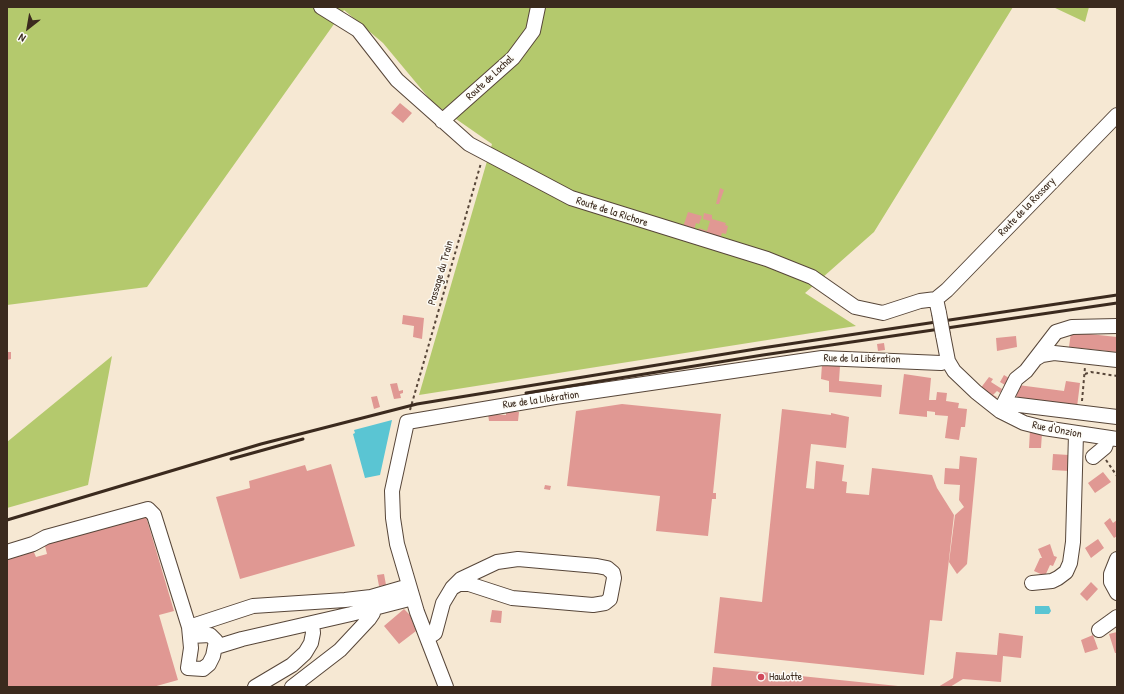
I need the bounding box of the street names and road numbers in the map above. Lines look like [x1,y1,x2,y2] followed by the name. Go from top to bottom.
[463,53,517,103] street label: Route de Lachal
[996,175,1058,239] street label: Route de la Rossary
[574,194,650,230] street label: Route de la Richore
[425,239,457,307] street label: Passage du Train
[823,352,901,366] street label: Rue de la Libération
[502,388,580,412] street label: Rue de la Libération
[1031,419,1083,441] street label: Rue d'Onzion

